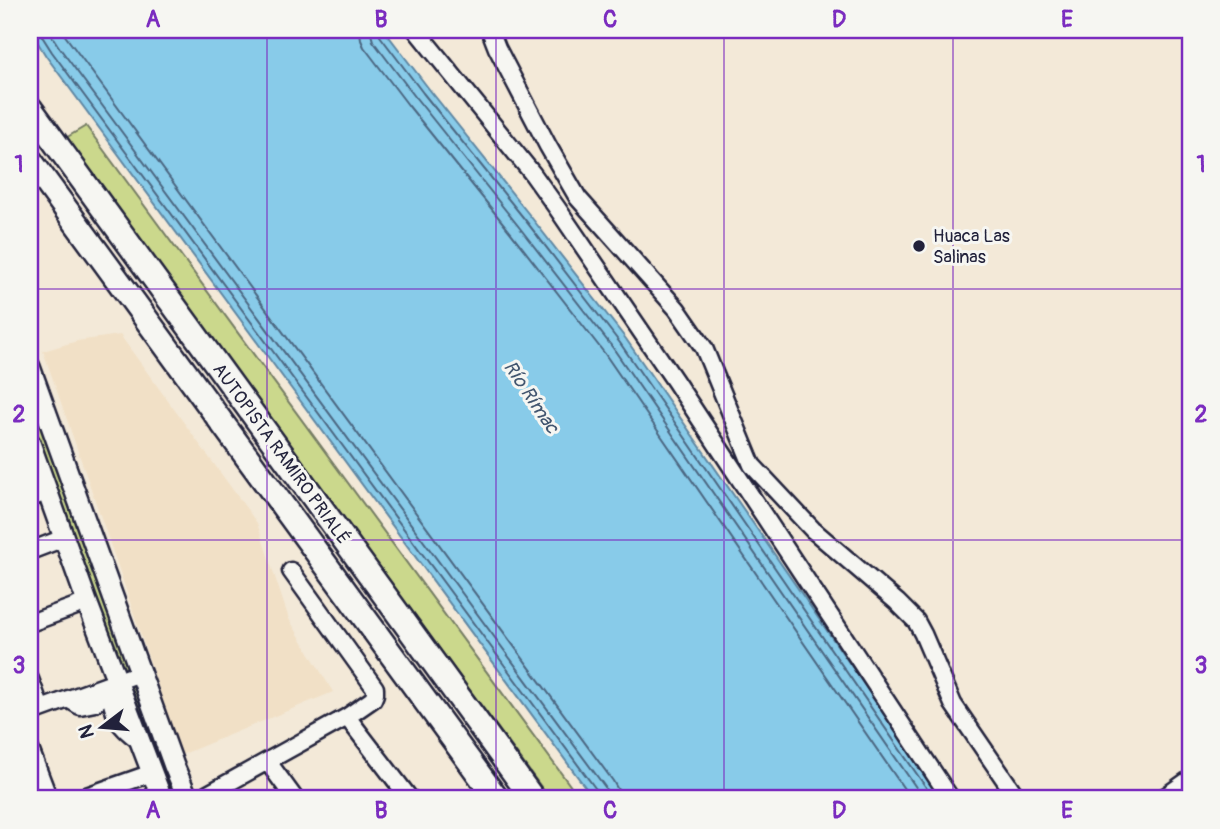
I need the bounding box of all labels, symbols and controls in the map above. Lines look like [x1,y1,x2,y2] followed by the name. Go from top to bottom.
[146,5,161,34] text: A
[374,5,388,34] text: B
[603,5,617,34] text: C
[832,5,846,34] text: D
[1061,5,1073,34] text: E
[15,150,24,179] text: 1
[1197,150,1206,179] text: 1
[933,225,1010,269] place label: Huaca Las Salinas
[911,238,927,254] marker: Huaca Las Salinas
[498,356,565,439] water label: Río Rímac
[207,359,355,549] street label: AUTOPISTA RAMIRO PRIALÉ
[13,400,26,429] text: 2
[1195,400,1208,429] text: 2
[13,651,25,680] text: 3
[1195,651,1207,680] text: 3
[66,692,136,762] north arrow
[73,722,100,741] text: N
[146,796,161,825] text: A
[374,796,388,825] text: B
[603,796,617,825] text: C
[832,796,846,825] text: D
[1061,796,1073,825] text: E

